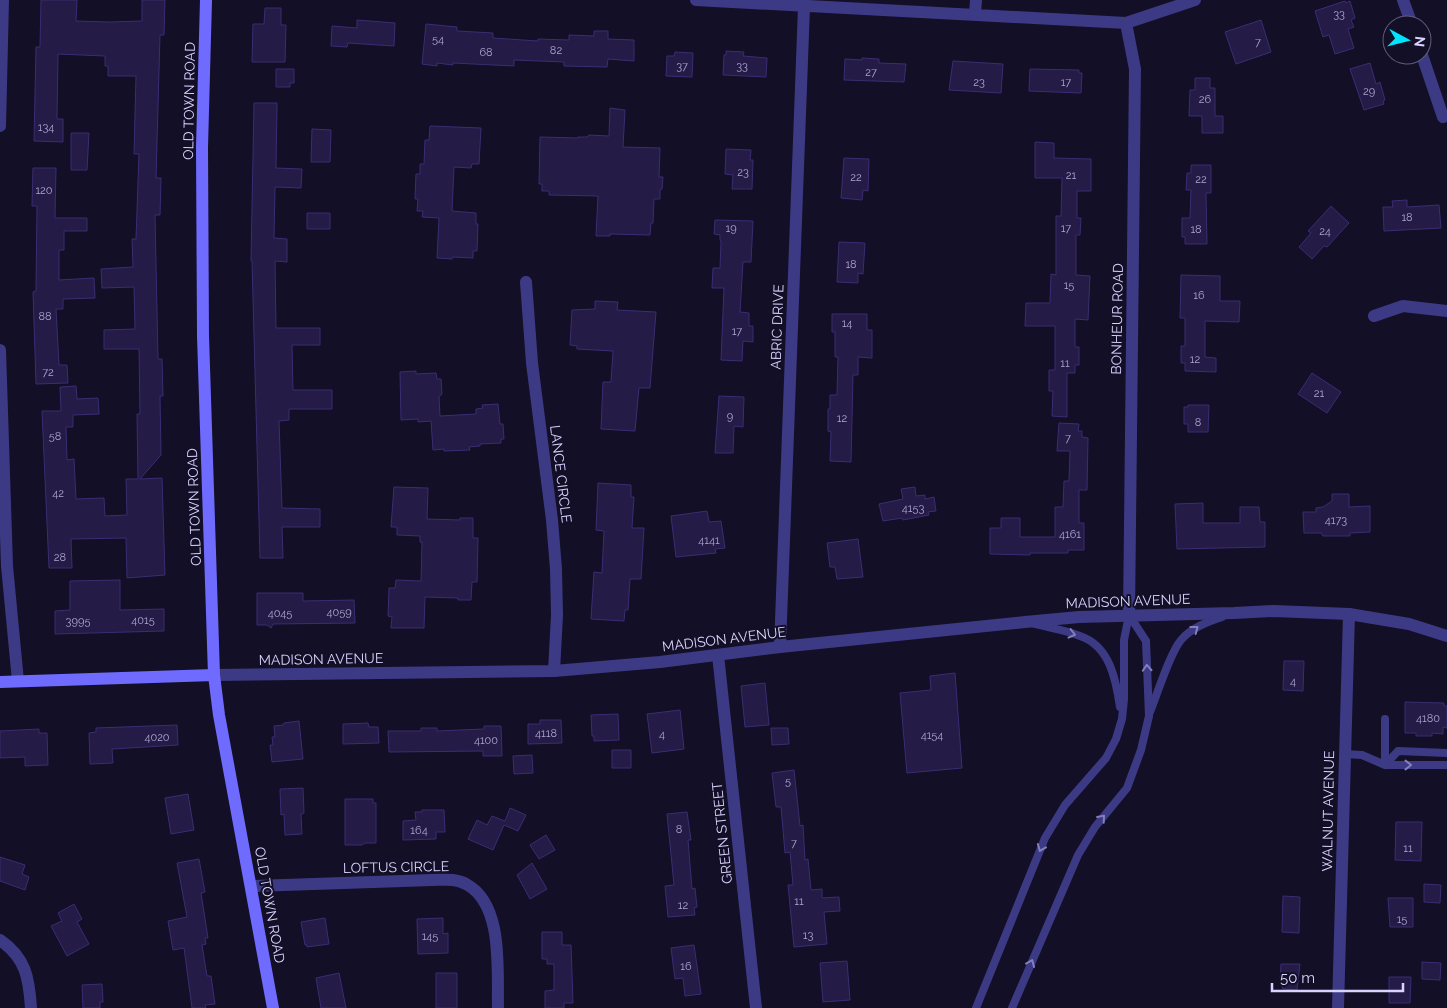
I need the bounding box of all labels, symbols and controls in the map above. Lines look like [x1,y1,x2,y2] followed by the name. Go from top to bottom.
[1333,8,1345,21] house number: 33
[1382,15,1432,65] north arrow
[432,33,444,46] house number: 54
[1411,35,1428,48] text: N
[1255,36,1261,49] house number: 7
[180,42,198,160] street label: OLD TOWN ROAD
[550,44,562,57] house number: 82
[479,46,493,59] house number: 68
[676,60,688,73] house number: 37
[736,60,748,73] house number: 33
[865,66,877,79] house number: 27
[973,76,985,89] house number: 23
[1061,76,1071,89] house number: 17
[1363,85,1375,98] house number: 29
[1199,93,1212,106] house number: 26
[38,121,54,134] house number: 134
[737,166,749,179] house number: 23
[1066,169,1077,182] house number: 21
[850,171,862,184] house number: 22
[1195,173,1207,186] house number: 22
[35,184,53,197] house number: 120
[1401,211,1413,224] house number: 18
[725,222,737,235] house number: 19
[1061,222,1071,235] house number: 17
[1190,223,1202,236] house number: 18
[1319,225,1331,238] house number: 24
[845,258,857,271] house number: 18
[1108,263,1126,375] street label: BONHEUR ROAD
[1064,279,1074,292] house number: 15
[768,284,786,370] street label: ABRIC DRIVE
[1193,289,1205,302] house number: 16
[38,310,52,323] house number: 88
[842,317,852,330] house number: 14
[732,325,742,338] house number: 17
[1190,353,1200,366] house number: 12
[1060,357,1070,370] house number: 11
[42,366,54,379] house number: 72
[1314,387,1325,400] house number: 21
[727,410,733,423] house number: 9
[837,412,847,425] house number: 12
[1195,416,1201,429] house number: 8
[547,424,575,524] street label: LANCE CIRCLE
[49,430,61,443] house number: 58
[1065,432,1071,445] house number: 7
[184,448,204,566] street label: OLD TOWN ROAD
[52,487,64,500] house number: 42
[902,502,924,515] house number: 4153
[1325,514,1347,527] house number: 4173
[1059,528,1081,541] house number: 4161
[698,534,720,547] house number: 4141
[54,551,66,564] house number: 28
[1065,591,1191,611] street label: MADISON AVENUE
[326,606,352,619] house number: 4059
[268,607,292,620] house number: 4045
[131,614,155,627] house number: 4015
[66,615,90,628] house number: 3995
[661,623,787,655] street label: MADISON AVENUE
[1190,626,1199,635] one-way arrow
[1067,628,1076,639] one-way arrow
[258,650,384,668] street label: MADISON AVENUE
[1141,663,1152,671] one-way arrow
[1290,675,1296,688] house number: 4
[1416,712,1440,725] house number: 4180
[535,727,557,740] house number: 4118
[659,728,665,741] house number: 4
[921,729,943,742] house number: 4154
[144,731,170,744] house number: 4020
[474,734,498,747] house number: 4100
[1319,751,1337,871] street label: WALNUT AVENUE
[1405,760,1413,770] one-way arrow
[785,775,791,788] house number: 5
[709,781,735,885] street label: GREEN STREET
[1097,814,1106,823] one-way arrow
[676,823,682,836] house number: 8
[410,824,428,837] house number: 164
[791,837,797,850] house number: 7
[1403,842,1413,855] house number: 11
[1037,843,1048,852] one-way arrow
[252,846,288,964] street label: OLD TOWN ROAD
[343,858,449,876] street label: LOFTUS CIRCLE
[794,895,804,908] house number: 11
[678,899,688,912] house number: 12
[1397,913,1407,926] house number: 15
[803,929,813,942] house number: 13
[422,930,438,943] house number: 145
[1025,959,1036,968] one-way arrow
[680,960,692,973] house number: 16
[1272,960,1403,992] scale bar
[1280,969,1315,987] text: 50 m

